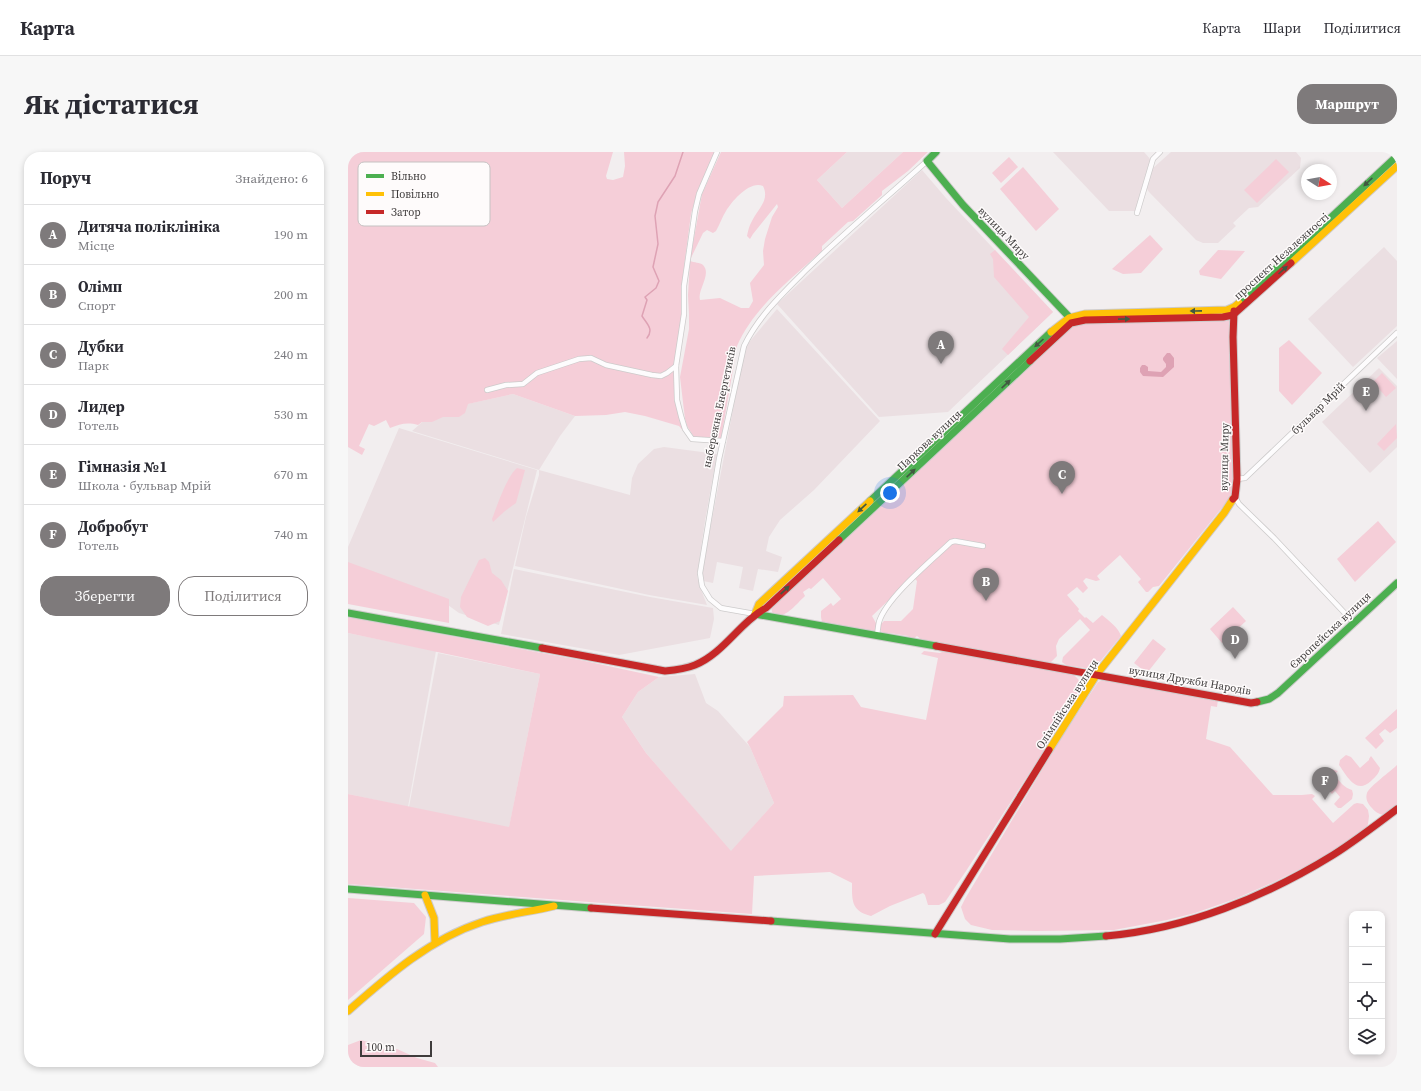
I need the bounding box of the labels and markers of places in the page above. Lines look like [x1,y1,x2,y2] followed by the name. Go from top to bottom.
[928,331,954,364] pin: A
[1353,378,1379,411] pin: E
[1049,461,1075,494] pin: C
[973,568,999,601] pin: B
[1222,626,1248,659] pin: D
[1312,767,1338,800] pin: F

